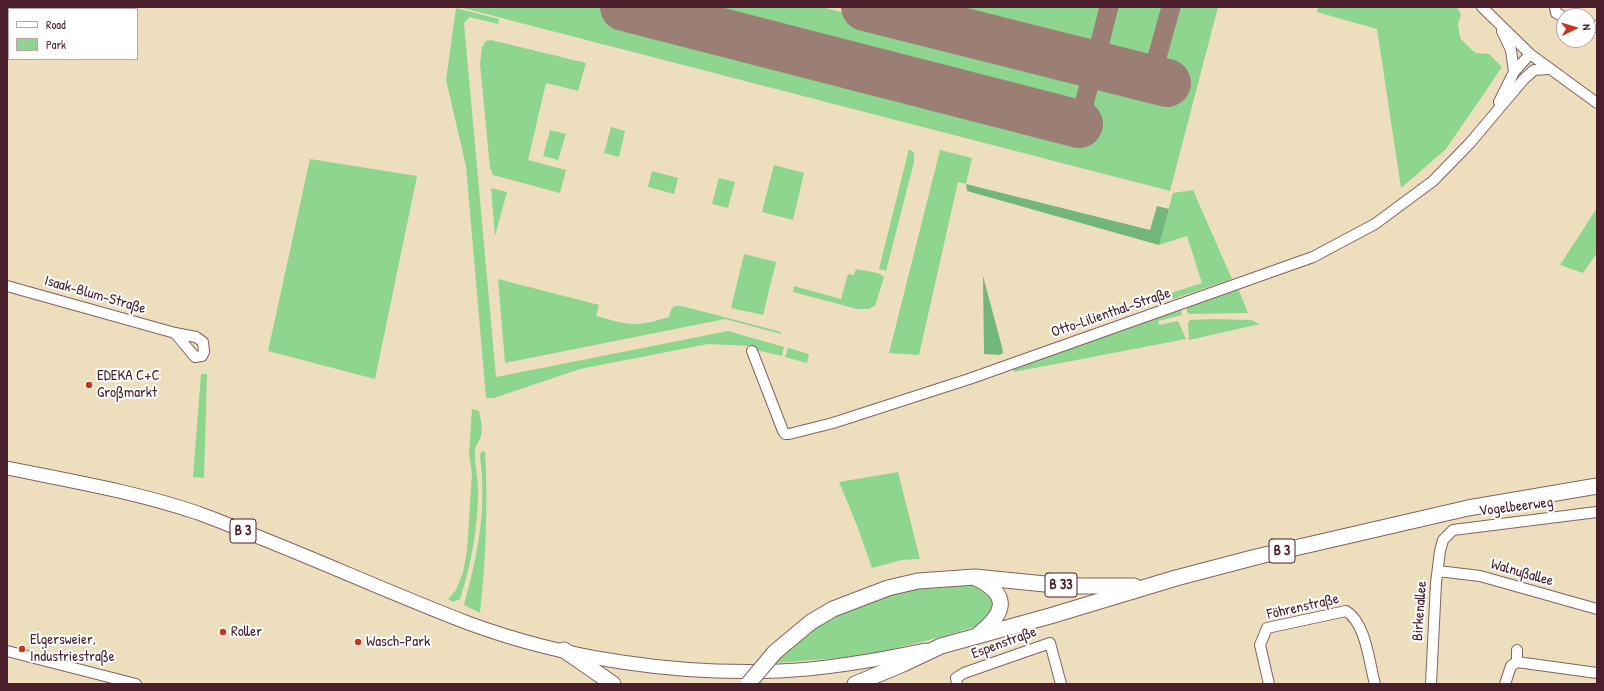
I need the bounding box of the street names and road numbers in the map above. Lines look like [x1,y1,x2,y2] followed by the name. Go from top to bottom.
[42,272,148,318] street label: Isaak-Blum-Straße
[1049,284,1173,342] street label: Otto-Lilienthal-Straße
[1478,494,1554,520] street label: Vogelbeerweg
[230,519,256,543] road number: B 3
[1269,539,1295,563] road number: B 3
[1489,556,1555,590] street label: Walnußallee
[1045,573,1077,597] road number: B 33
[1409,580,1431,642] street label: Birkenallee
[1265,590,1341,624] street label: Föhrenstraße
[969,623,1039,663] street label: Espenstraße

